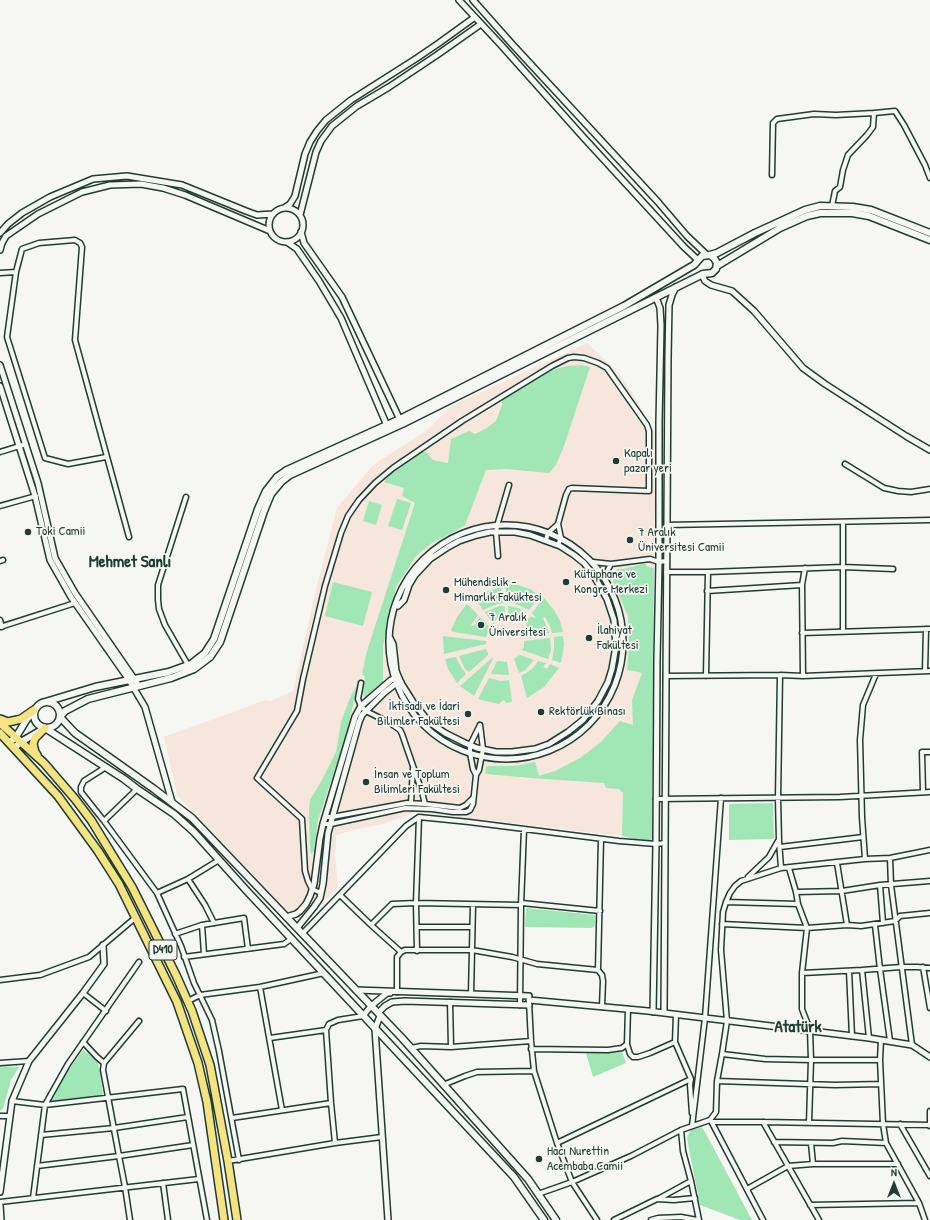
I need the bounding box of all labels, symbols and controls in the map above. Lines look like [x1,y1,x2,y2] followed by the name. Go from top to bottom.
[624,446,672,477] place label: Kapalı pazar yeri
[611,456,621,466] marker: Kapalı pazar yeri
[36,524,86,540] place label: Toki Camii
[638,525,725,556] place label: 7 Aralık Üniversitesi Camii
[23,527,33,537] marker: Toki Camii
[625,535,635,545] marker: 7 Aralık Üniversitesi Camii
[89,552,171,572] district label: Mehmet Sanlı
[574,567,648,598] place label: Kütüphane ve Kongre Merkezi
[454,575,542,606] place label: Mühendislik - Mimarlık Faküktesi
[561,577,571,587] marker: Kütüphane ve Kongre Merkezi
[441,585,451,595] marker: Mühendislik - Mimarlık Faküktesi
[489,610,546,641] place label: 7 Aralık Üniversitesi
[476,620,486,630] marker: 7 Aralık Üniversitesi
[597,623,639,654] place label: İlahiyat Fakültesi
[584,633,594,643] marker: İlahiyat Fakültesi
[377,699,460,730] place label: İktisadi ve İdari Bilimler Fakültesi
[549,704,626,720] place label: Rektörlük Binası
[536,707,546,717] marker: Rektörlük Binası
[463,709,473,719] marker: İktisadi ve İdari Bilimler Fakültesi
[374,767,460,798] place label: İnsan ve Toplum Bilimleri Fakültesi
[361,777,371,787] marker: İnsan ve Toplum Bilimleri Fakültesi
[149,940,177,960] road number: D410
[774,1017,822,1037] district label: Atatürk
[547,1144,623,1175] place label: Hacı Nurettin Acembaba Camii
[534,1154,544,1164] marker: Hacı Nurettin Acembaba Camii
[874,1164,914,1204] north arrow
[891,1165,897,1179] text: N

